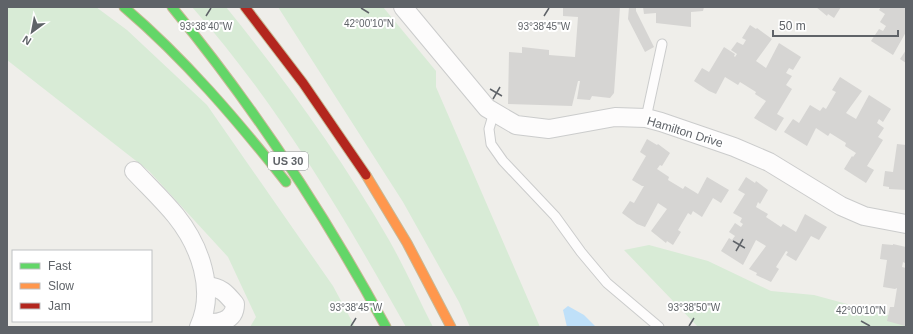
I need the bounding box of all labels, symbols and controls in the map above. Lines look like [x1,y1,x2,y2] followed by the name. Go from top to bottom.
[12,12,52,52] north arrow
[773,12,898,38] scale bar
[344,18,394,29] text: 42°00'10"N
[779,19,806,33] text: 50 m
[180,21,233,32] text: 93°38'40"W
[518,21,571,32] text: 93°38'45"W
[20,33,33,48] text: N
[645,114,725,150] street label: Hamilton Drive
[268,152,308,170] road number: US 30
[12,250,152,322] legend
[48,259,72,273] text: Fast
[48,279,74,293] text: Slow
[48,299,71,313] text: Jam
[330,302,383,313] text: 93°38'45"W
[668,302,721,313] text: 93°38'50"W
[836,305,886,316] text: 42°00'10"N

